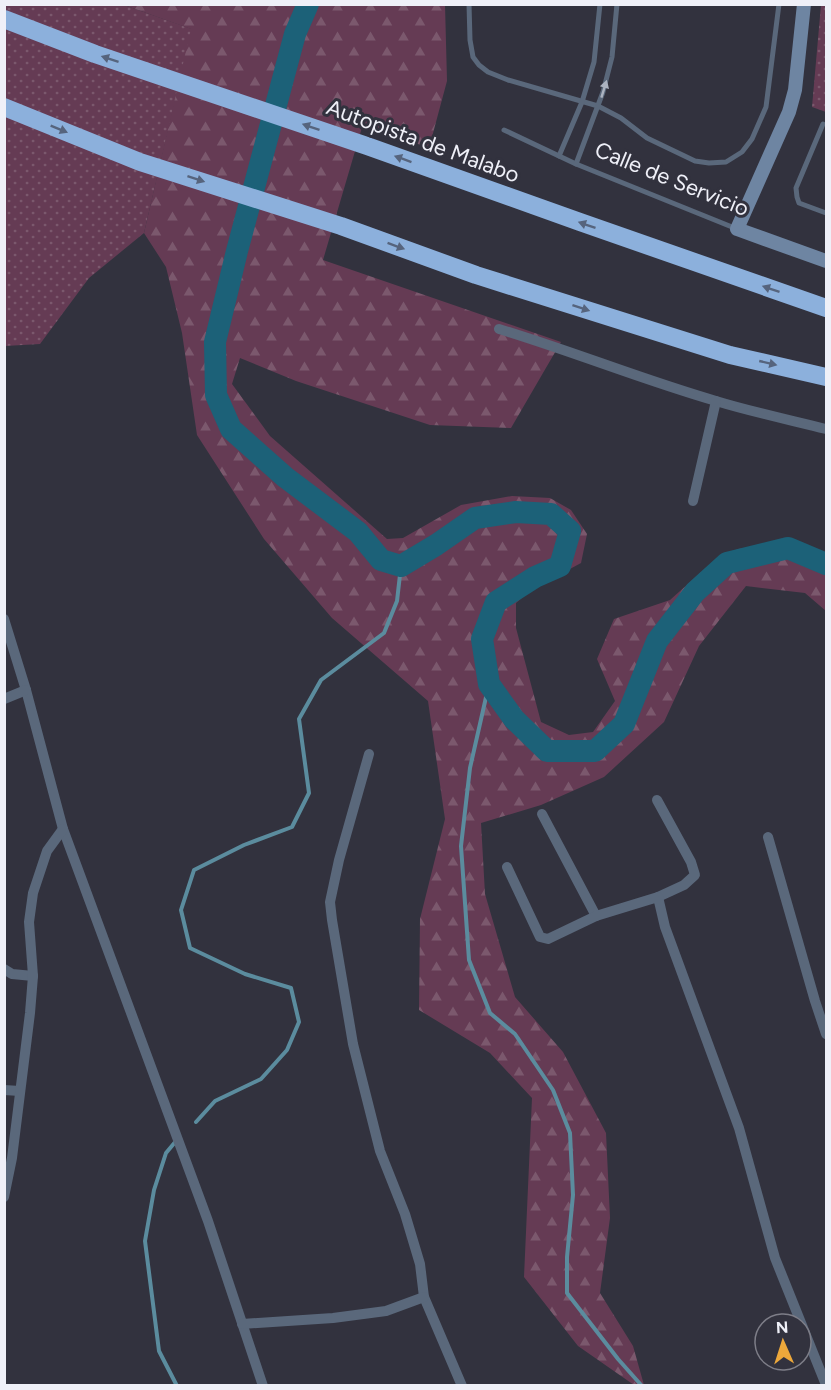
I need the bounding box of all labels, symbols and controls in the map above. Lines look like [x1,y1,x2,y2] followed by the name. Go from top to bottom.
[101,53,119,63] one-way arrow
[600,80,609,98] one-way arrow
[323,94,523,188] street label: Autopista de Malabo
[302,121,320,131] one-way arrow
[50,124,68,134] one-way arrow
[591,136,753,222] street label: Calle de Servicio
[394,153,412,163] one-way arrow
[187,175,205,185] one-way arrow
[578,219,596,229] one-way arrow
[387,241,405,251] one-way arrow
[762,283,780,293] one-way arrow
[572,304,590,313] one-way arrow
[759,359,777,369] one-way arrow
[753,1312,813,1372] north arrow
[776,1318,789,1337] text: N

